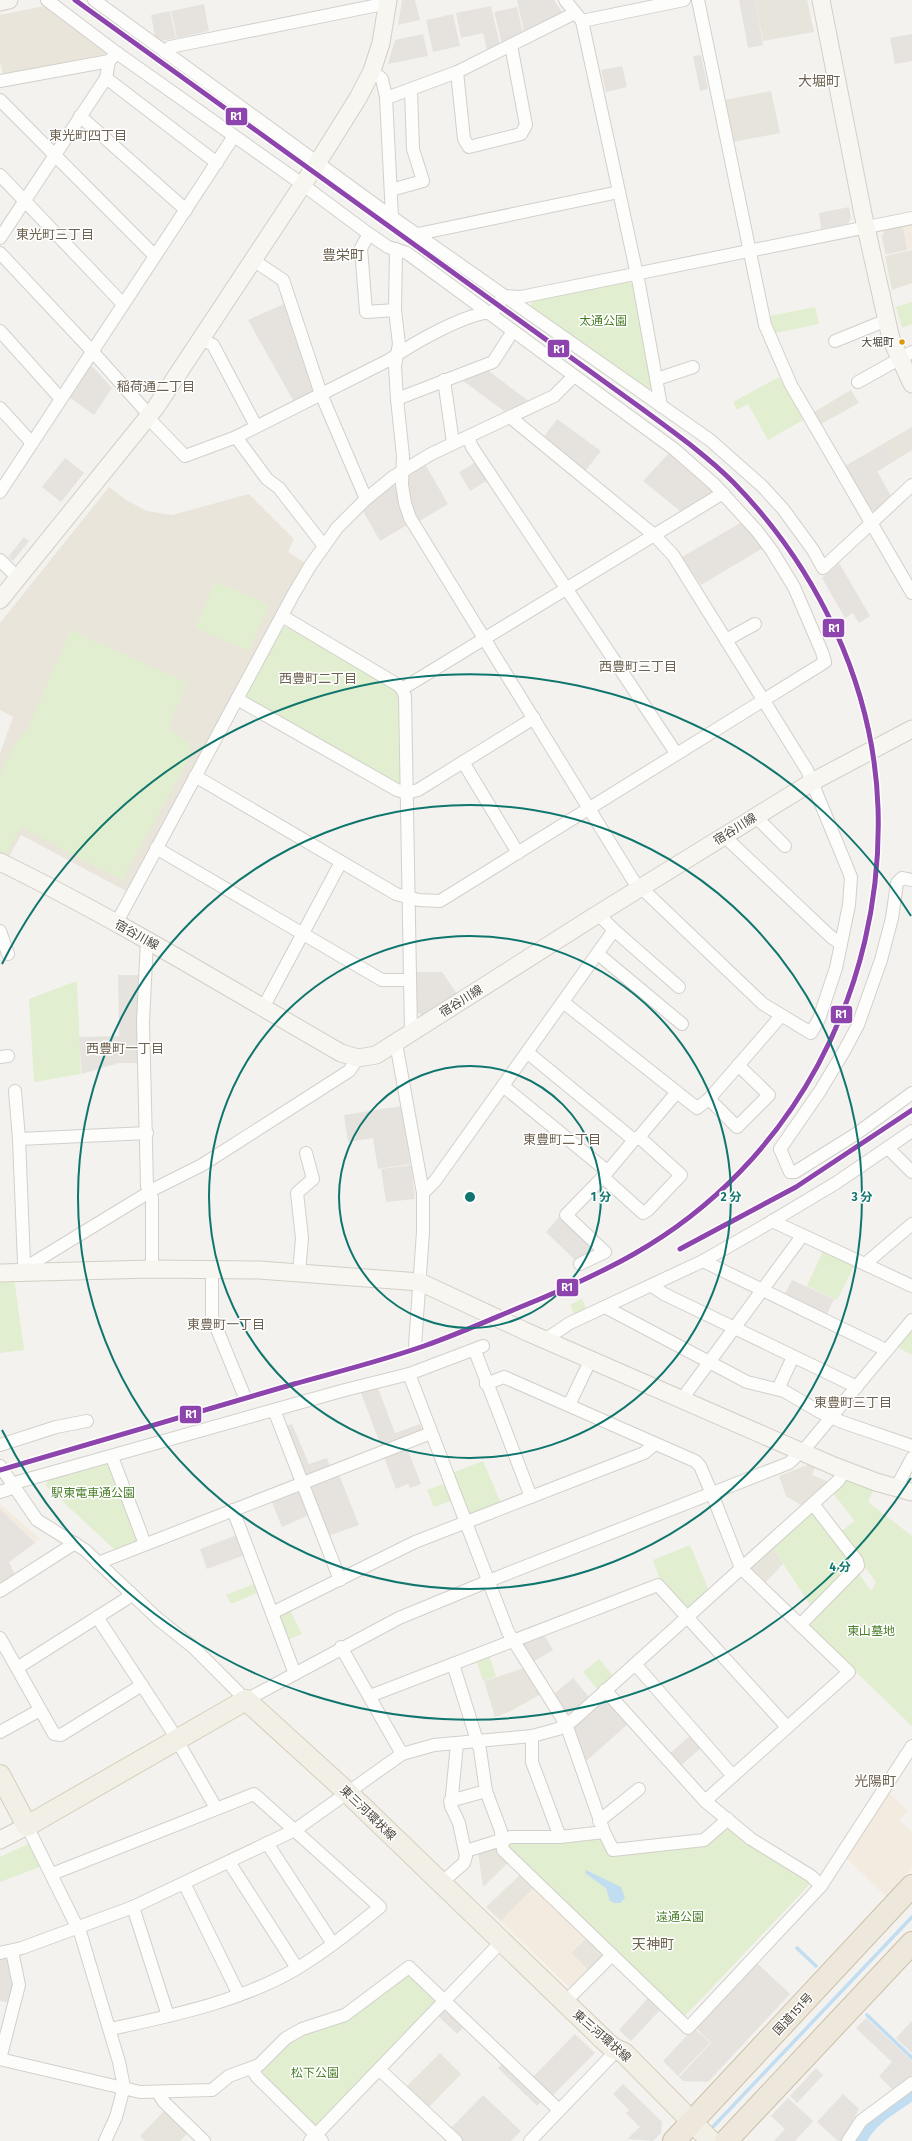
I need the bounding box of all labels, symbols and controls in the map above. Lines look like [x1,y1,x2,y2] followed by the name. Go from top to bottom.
[798,73,840,90] district label: 大堀町
[225,107,248,126] line badge: R1
[230,110,242,123] text: R1
[49,128,127,143] district label: 東光町四丁目
[16,227,94,242] district label: 東光町三丁目
[322,247,364,264] district label: 豊栄町
[579,314,627,328] park label: 太通公園
[861,336,894,349] place label: 大堀町
[897,337,907,347] marker: 大堀町
[547,339,570,358] line badge: R1
[553,343,565,356] text: R1
[117,379,195,394] district label: 稲荷通二丁目
[822,618,845,638] line badge: R1
[828,622,840,635] text: R1
[599,659,677,674] district label: 西豊町三丁目
[279,671,357,686] district label: 西豊町二丁目
[711,810,759,848] street label: 宿谷川線
[113,917,161,953] street label: 宿谷川線
[437,982,485,1020] street label: 宿谷川線
[830,1005,853,1024] line badge: R1
[835,1008,847,1021] text: R1
[86,1041,164,1056] district label: 西豊町一丁目
[523,1132,601,1147] district label: 東豊町二丁目
[463,1190,477,1204] centre of rings
[591,1190,611,1204] text: 1 分
[720,1190,742,1204] text: 2 分
[850,1190,873,1204] text: 3 分
[556,1278,579,1297] line badge: R1
[561,1281,573,1294] text: R1
[187,1317,265,1332] district label: 東豊町一丁目
[814,1395,892,1410] district label: 東豊町三丁目
[179,1405,202,1424] line badge: R1
[185,1408,197,1421] text: R1
[51,1486,135,1500] park label: 駅東電車通公園
[829,1560,851,1574] text: 4 分
[847,1624,895,1638] park label: 東山墓地
[854,1773,896,1790] district label: 光陽町
[337,1783,399,1843] street label: 東三河環状線
[656,1910,704,1924] park label: 遠通公園
[632,1936,674,1953] district label: 天神町
[770,1990,816,2038] street label: 国道151号
[570,2007,634,2065] street label: 東三河環状線
[291,2066,339,2080] park label: 松下公園

